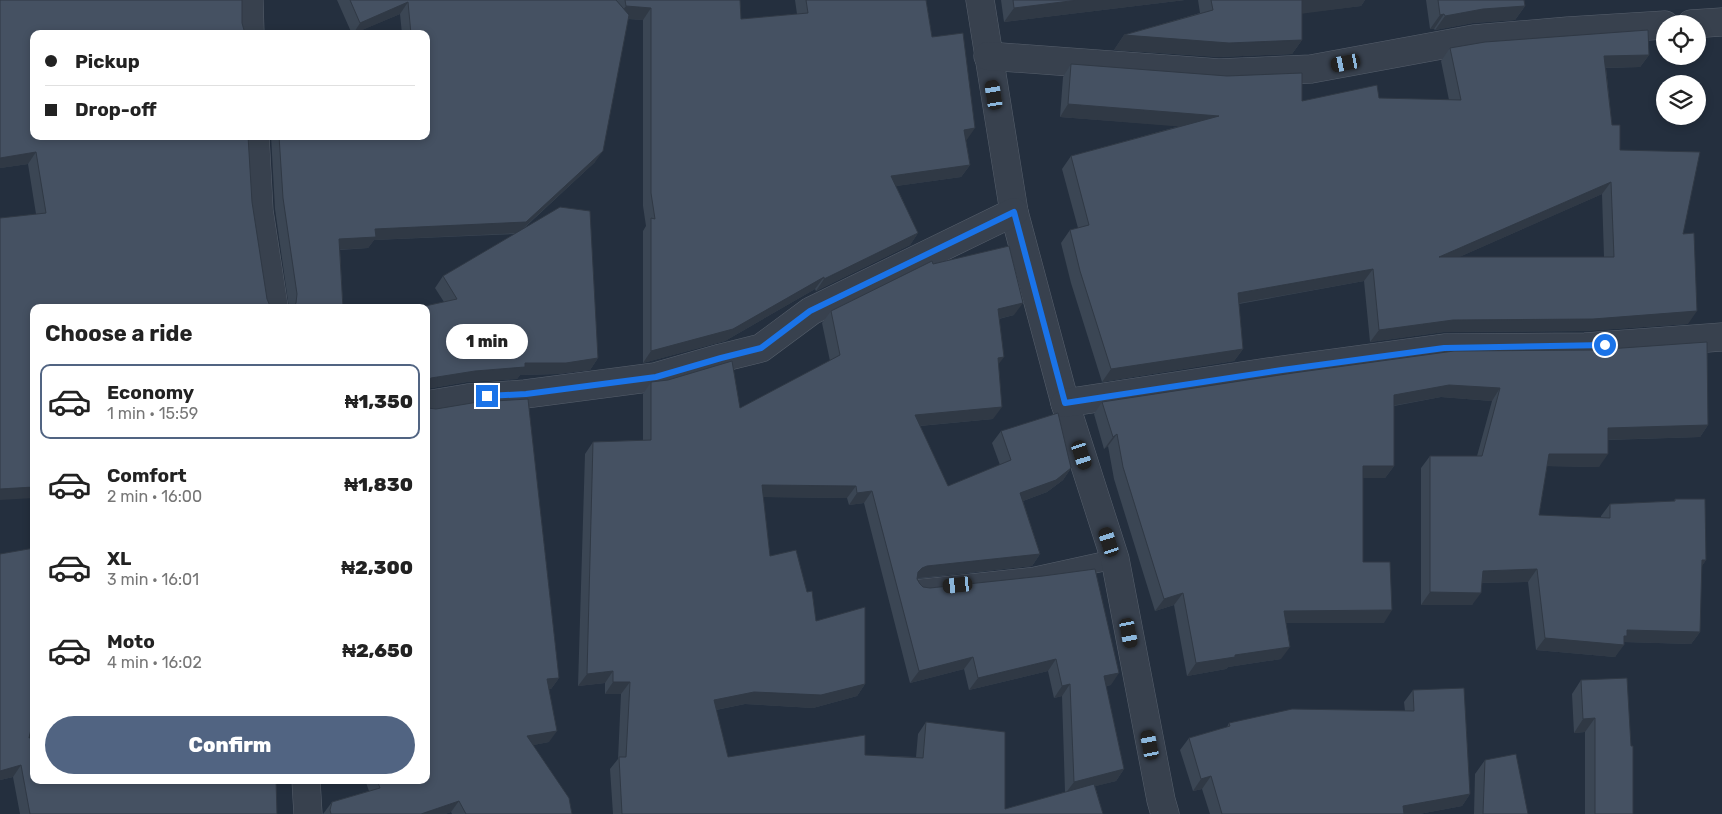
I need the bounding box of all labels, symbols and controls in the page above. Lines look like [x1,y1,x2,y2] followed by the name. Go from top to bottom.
[1656,15,1706,125] map controls
[1656,15,1706,65] button: locate
[75,50,140,73] text: Pickup
[1329,53,1362,73] car
[1656,75,1706,125] button: layers
[984,79,1003,111] car
[75,98,157,121] text: Drop-off
[45,320,192,347] text: Choose a ride
[446,324,528,358] callout: 1 min
[466,332,508,351] text: 1 min
[1594,334,1616,356] route start
[47,379,92,424] icon: car
[107,381,194,404] text: Economy
[476,385,498,407] route end
[345,390,413,413] text: ₦1,350
[107,404,198,423] text: 1 min · 15:59
[1070,438,1093,472] car
[47,462,92,507] icon: car
[107,464,187,487] text: Comfort
[344,473,413,496] text: ₦1,830
[107,487,202,506] text: 2 min · 16:00
[1097,525,1120,559] car
[47,545,92,590] icon: car
[107,547,131,570] text: XL
[341,556,413,579] text: ₦2,300
[107,570,199,589] text: 3 min · 16:01
[942,576,973,594] car
[1118,617,1139,649] car
[47,628,92,673] icon: car
[107,630,155,653] text: Moto
[342,639,413,662] text: ₦2,650
[107,653,202,672] text: 4 min · 16:02
[45,716,415,774] button: Confirm
[1139,729,1160,761] car

